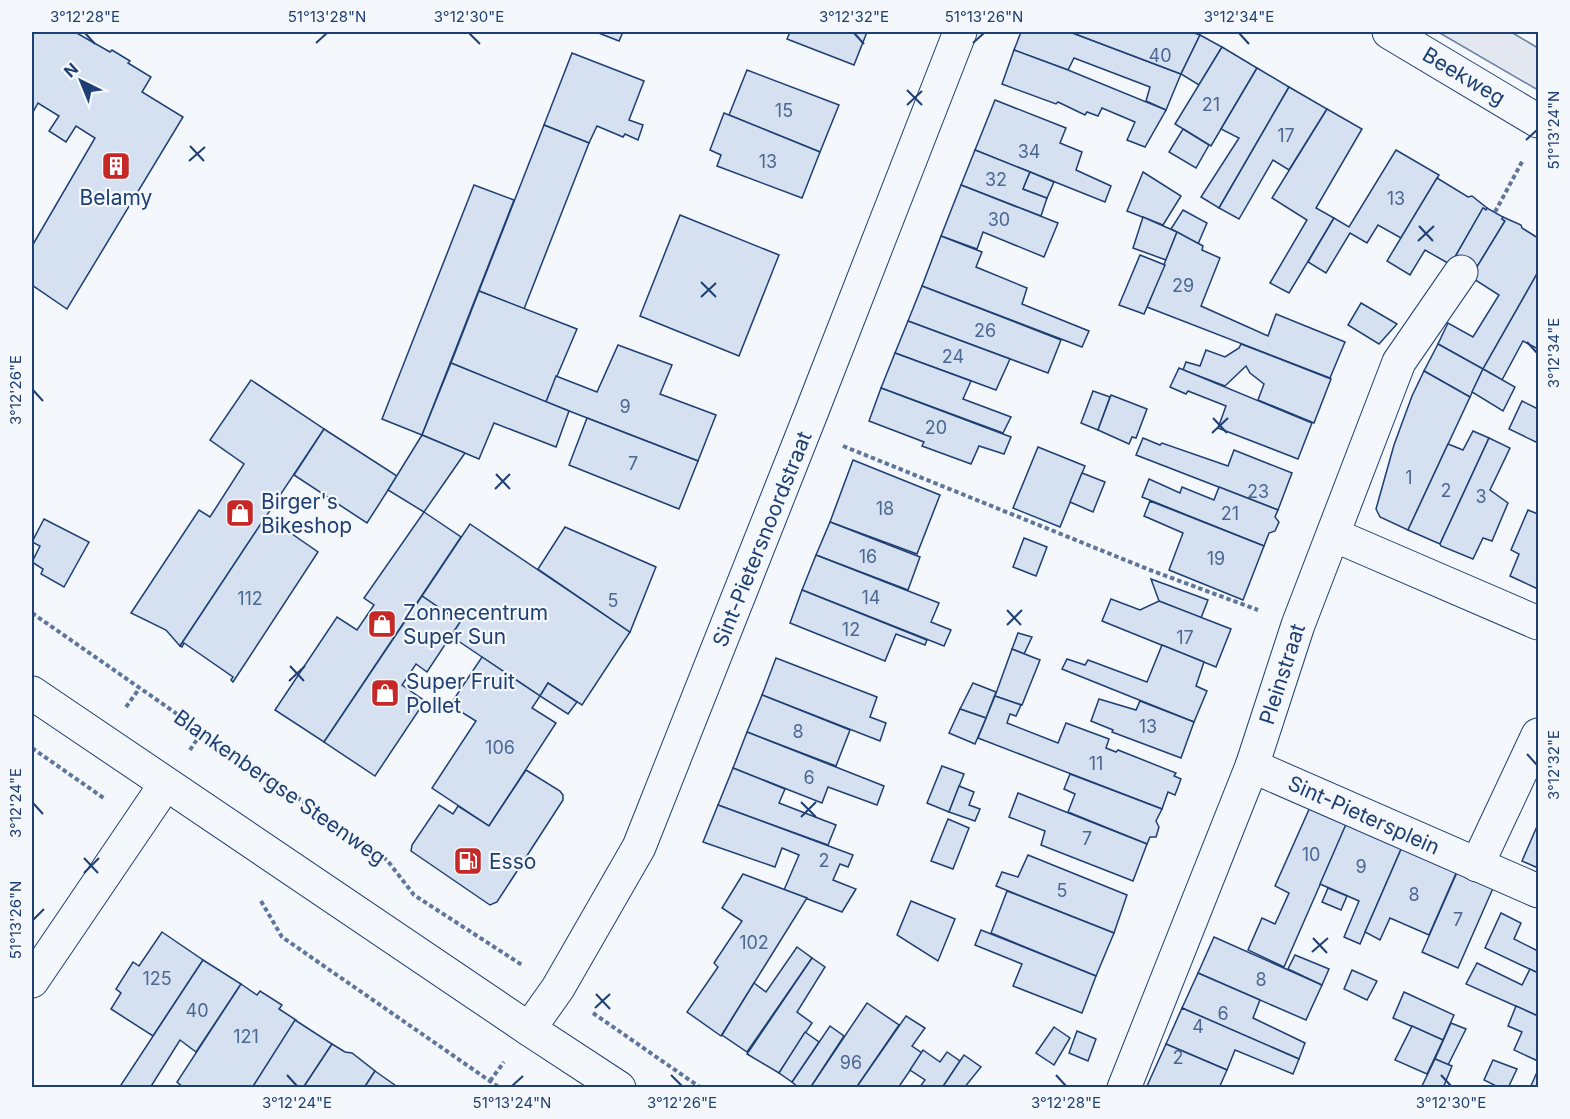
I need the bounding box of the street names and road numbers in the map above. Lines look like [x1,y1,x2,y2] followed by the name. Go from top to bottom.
[1418,42,1510,110] street label: Beekweg
[707,428,817,650] street label: Sint-Pietersnoordstraat
[1254,620,1310,728] street label: Pleinstraat
[169,704,391,870] street label: Blankenbergse Steenweg
[1284,770,1444,860] street label: Sint-Pietersplein

